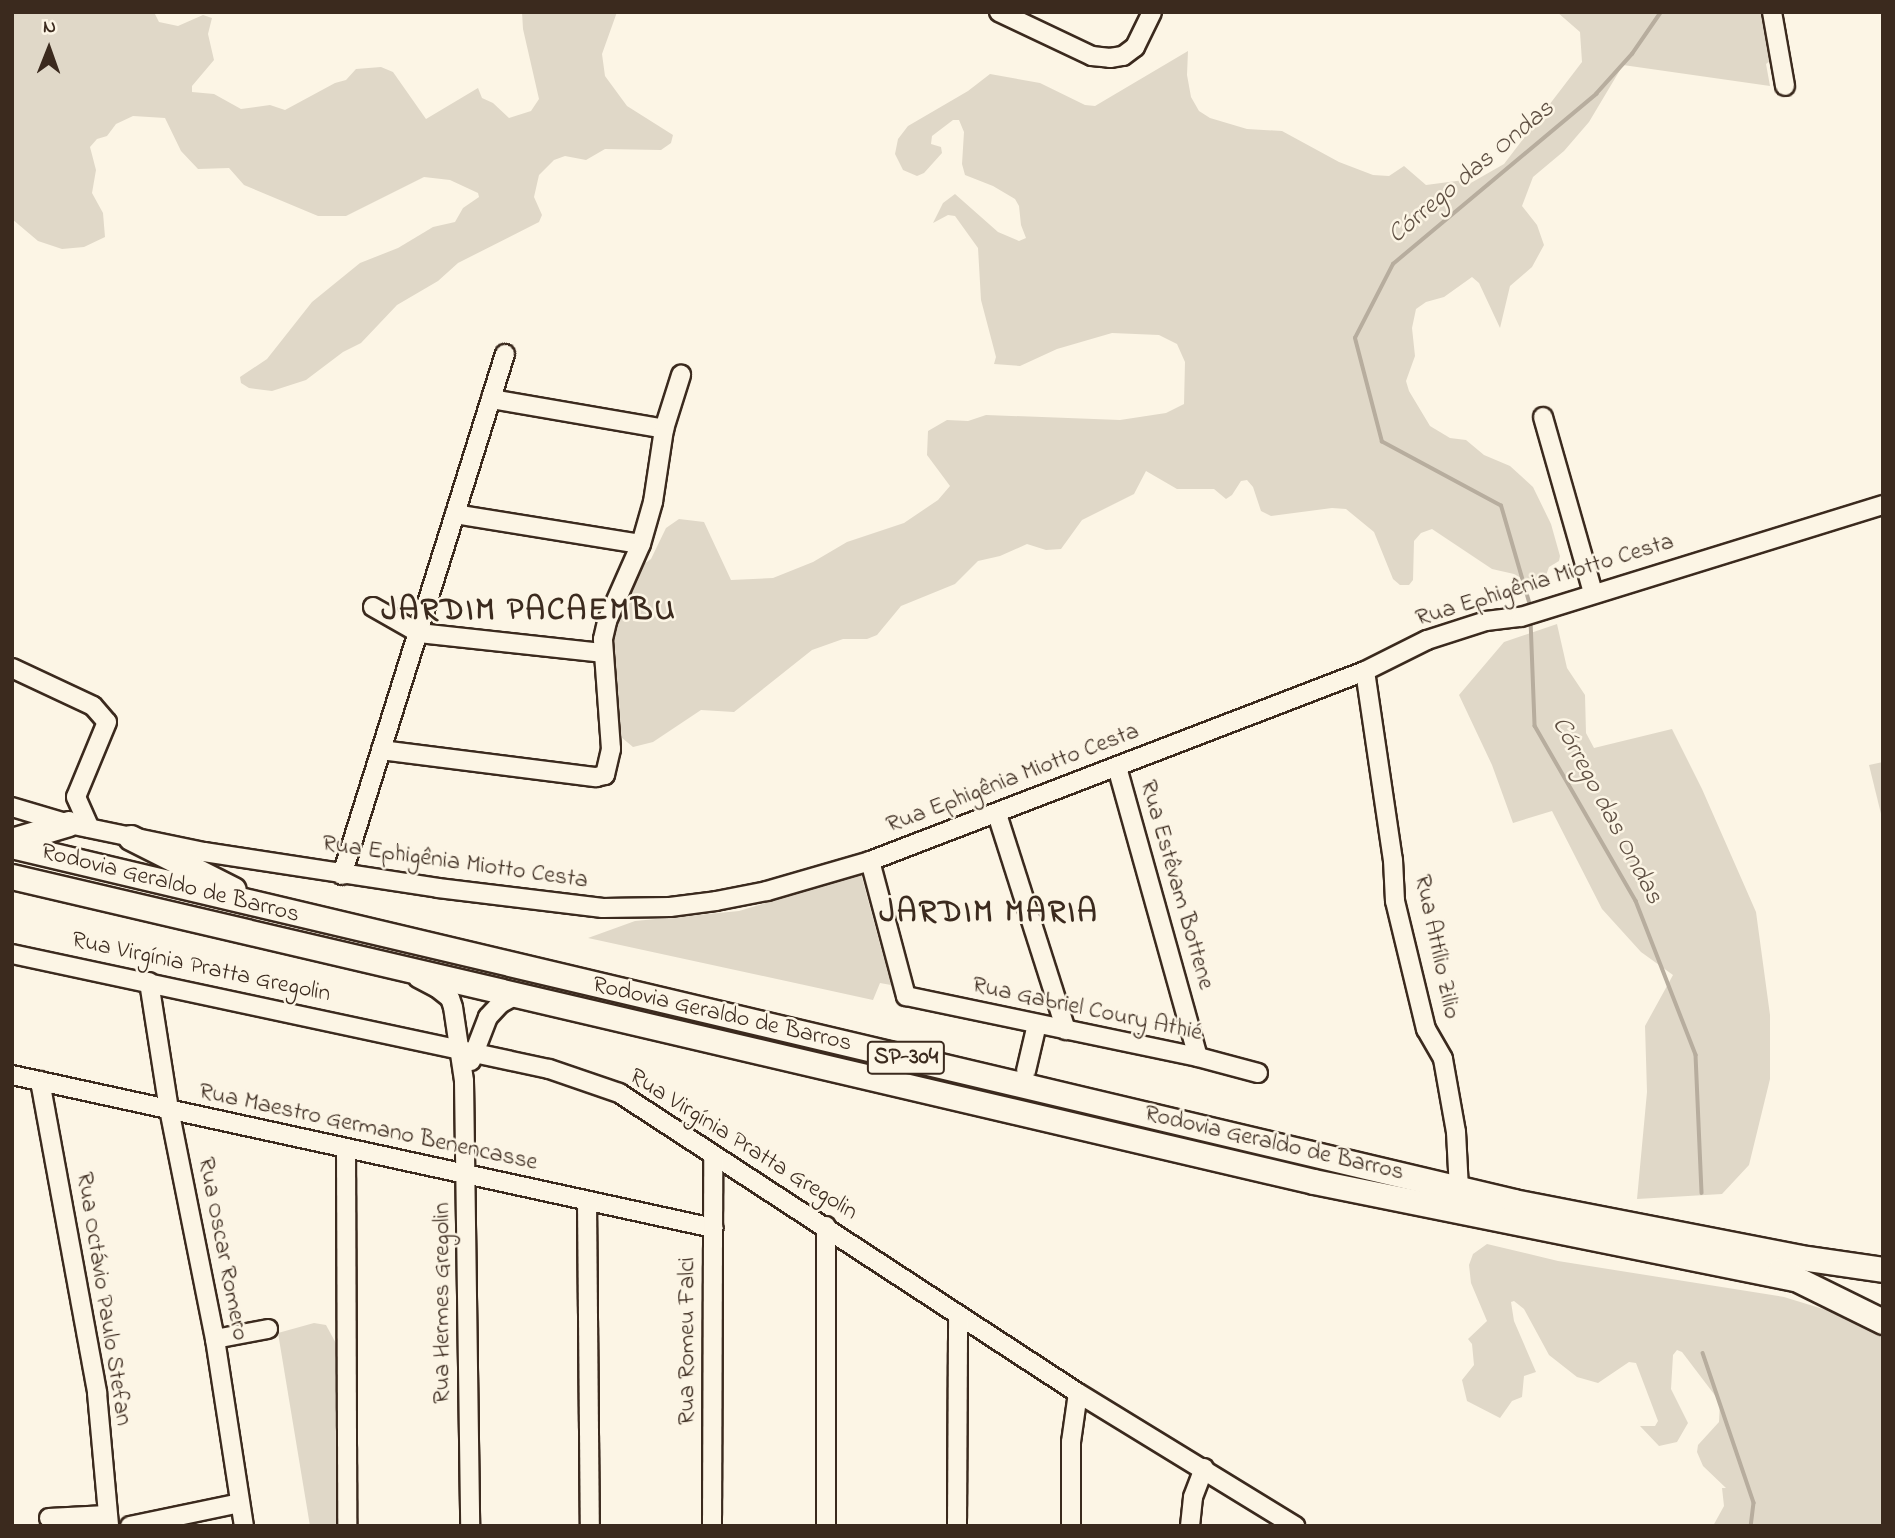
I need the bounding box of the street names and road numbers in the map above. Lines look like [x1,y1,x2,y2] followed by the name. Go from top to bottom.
[1413,528,1677,634] street label: Rua Ephigênia Miotto Cesta
[883,717,1143,841] street label: Rua Ephigênia Miotto Cesta
[1132,777,1220,993] street label: Rua Estêvam Bottene
[320,830,590,896] street label: Rua Ephigênia Miotto Cesta
[38,838,302,930] street label: Rodovia Geraldo de Barros
[1407,872,1465,1022] street label: Rua Attílio Zilio
[69,926,333,1010] street label: Rua Virgínia Pratta Gregolin
[589,971,855,1059] street label: Rodovia Geraldo de Barros
[969,972,1205,1048] street label: Rua Gabriel Coury Athié
[866,1038,946,1078] road number: SP-304
[623,1063,863,1227] street label: Rua Virgínia Pratta Gregolin
[196,1078,540,1178] street label: Rua Maestro Germano Benencasse
[1141,1100,1407,1188] street label: Rodovia Geraldo de Barros
[190,1155,254,1343] street label: Rua Oscar Romero
[69,1170,137,1428] street label: Rua Octávio Paulo Stefan
[429,1202,457,1404] street label: Rua Hermes Gregolin
[674,1257,702,1425] street label: Rua Romeu Falci

